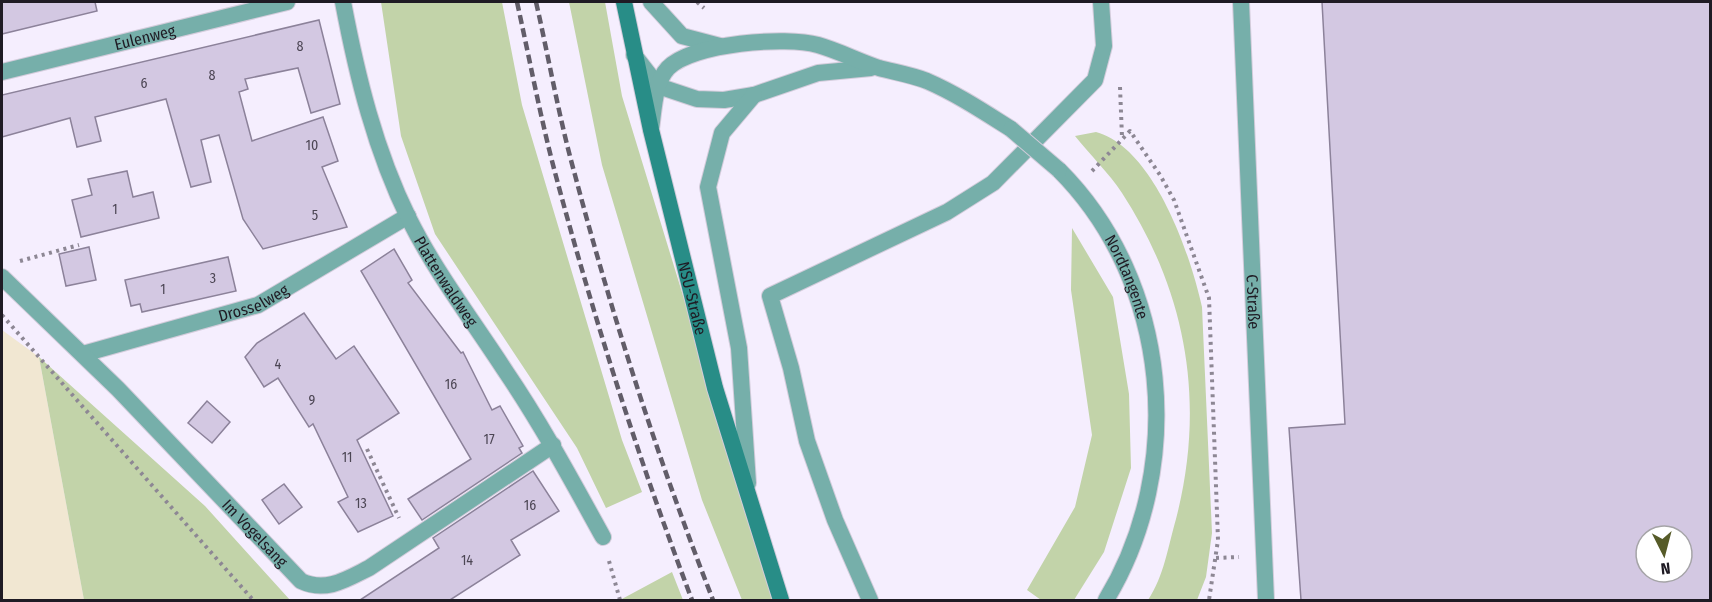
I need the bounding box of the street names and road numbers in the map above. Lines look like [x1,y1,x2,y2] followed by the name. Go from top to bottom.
[112,21,178,54] street label: Eulenweg
[1101,231,1152,321] street label: Nordtangente
[410,233,482,331] street label: Plattenwaldweg
[674,260,710,337] street label: NSU-Straße
[1242,274,1264,330] street label: C-Straße
[216,280,292,326] street label: Drosselweg
[218,495,292,571] street label: Im Vogelsang

